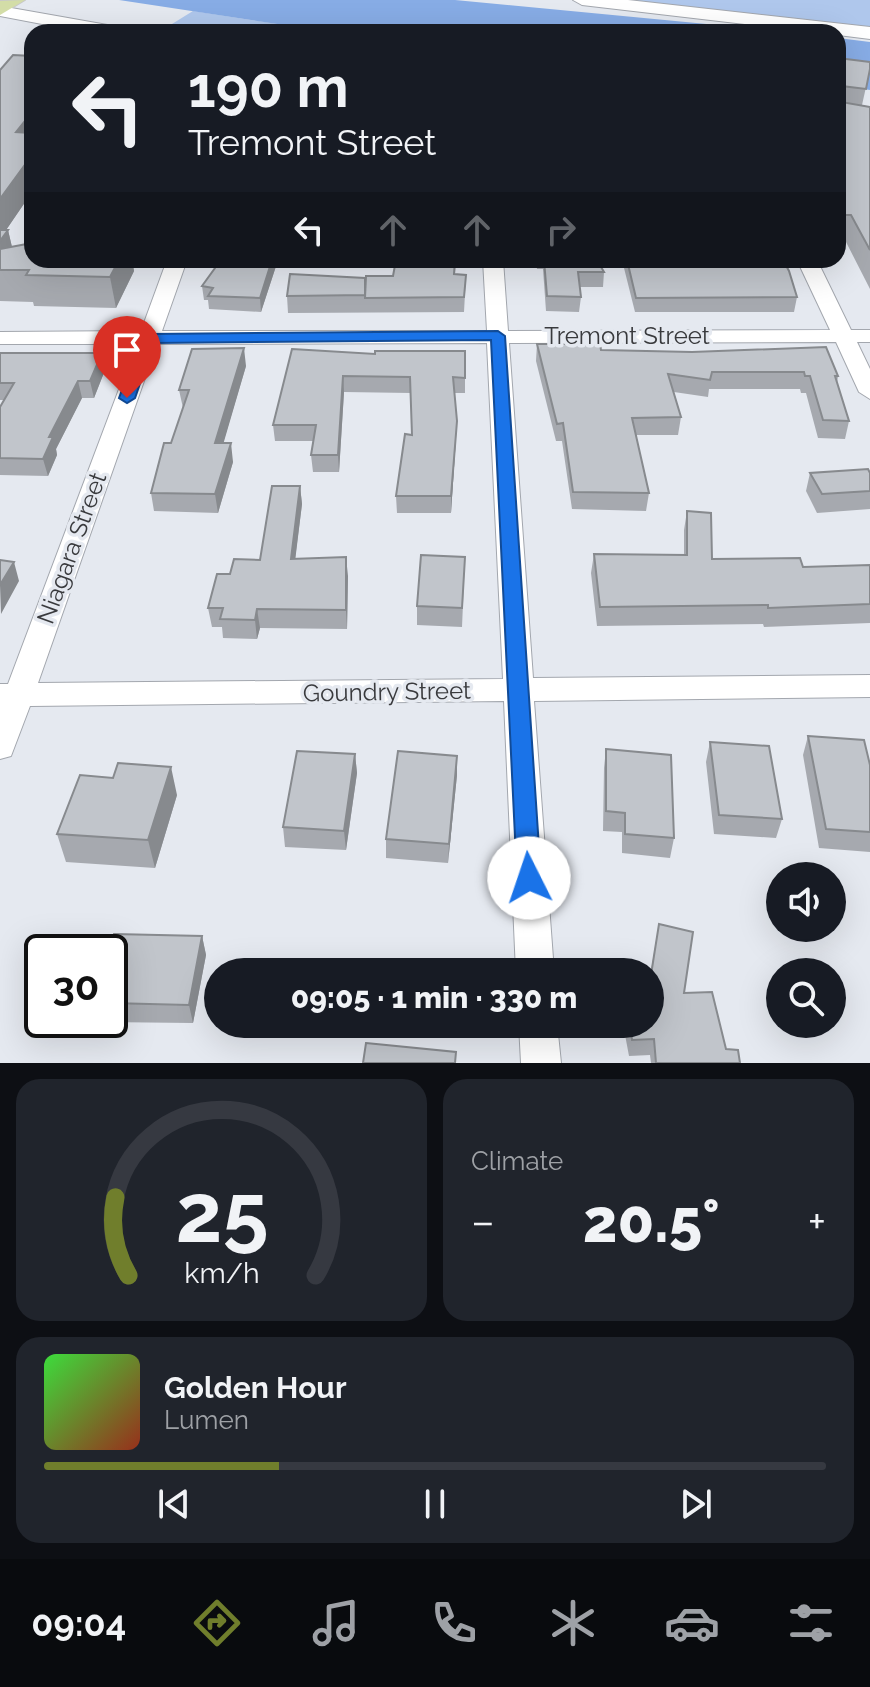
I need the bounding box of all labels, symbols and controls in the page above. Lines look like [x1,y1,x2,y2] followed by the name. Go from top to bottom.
[188,54,349,120] text: 190 m
[56,56,160,160] icon: left
[188,121,436,163] text: Tremont Street
[287,208,331,252] icon: left
[371,208,415,252] icon: ahead
[455,208,499,252] icon: ahead
[539,208,583,252] icon: right
[93,316,161,398] pin
[544,321,710,350] street label: Tremont Street
[105,328,149,372] icon: arrive
[31,468,112,627] street label: Niagara Street
[303,676,471,707] street label: Goundry Street
[487,836,571,920] position arrow
[766,862,846,1038] map controls
[766,862,846,942] button: sound
[24,934,128,1038] speed limit sign: 30
[766,958,846,1038] button: search
[291,980,577,1015] text: 09:05 · 1 min · 330 m
[471,1146,563,1176] text: Climate
[175,1164,268,1261] text: 25
[583,1186,720,1256] text: 20.5°
[471,1196,495,1247] text: −
[808,1196,826,1247] text: +
[184,1256,259,1290] text: km/h
[164,1370,347,1405] text: Golden Hour
[164,1405,249,1435] text: Lumen
[152,1482,196,1526] icon: previous
[413,1482,457,1526] icon: pause
[674,1482,718,1526] icon: next
[189,1595,245,1651] icon: directions
[308,1595,364,1651] icon: music
[426,1595,482,1651] icon: phone
[545,1595,601,1651] icon: climate
[664,1595,720,1651] icon: car
[783,1595,839,1651] icon: filters
[31,1602,126,1644] text: 09:04

